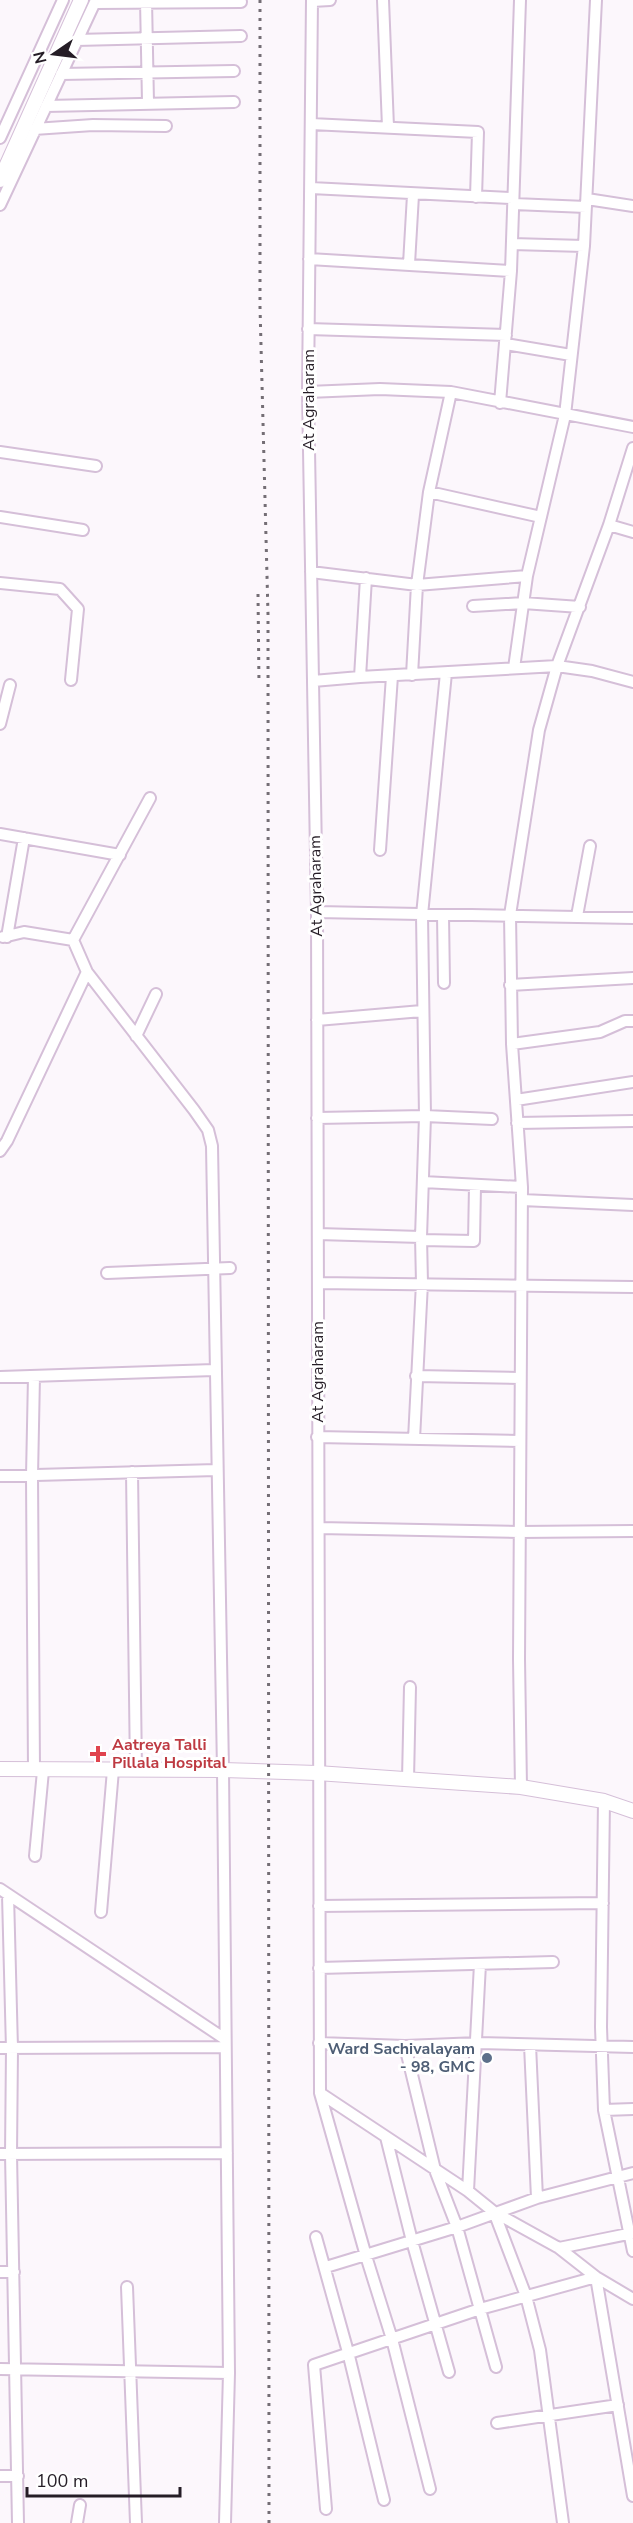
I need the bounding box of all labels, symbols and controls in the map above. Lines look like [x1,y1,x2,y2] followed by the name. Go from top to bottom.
[24,24,84,84] north arrow
[28,49,53,66] text: N
[298,349,320,451] street label: At Agraharam
[304,835,328,937] street label: At Agraharam
[307,1321,329,1423] street label: At Agraharam
[112,1734,227,1774] place label: Aatreya Talli Pillala Hospital
[89,1745,107,1763] marker: Aatreya Talli Pillala Hospital
[328,2038,475,2078] place label: Ward Sachivalayam - 98, GMC
[480,2051,494,2065] marker: Ward Sachivalayam - 98, GMC
[27,2460,180,2498] scale bar
[36,2469,88,2493] text: 100 m

